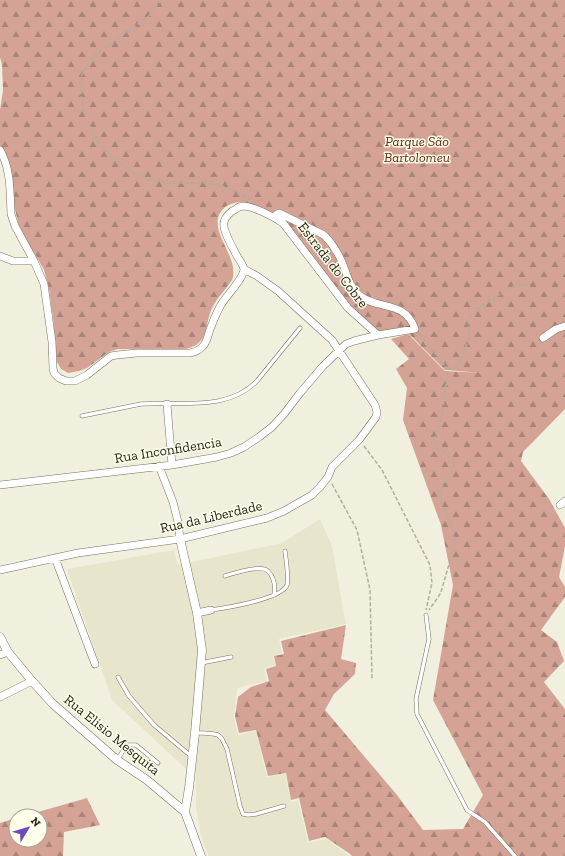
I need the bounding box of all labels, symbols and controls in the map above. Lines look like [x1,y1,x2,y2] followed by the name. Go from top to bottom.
[384,133,450,166] park label: Parque São Bartolomeu
[294,219,372,312] street label: Estrada do Cobre
[113,433,223,467] street label: Rua Inconfidencia
[158,497,264,537] street label: Rua da Liberdade
[61,691,164,779] street label: Rua Elisio Mesquita
[8,808,48,848] north arrow
[28,815,44,830] text: N

